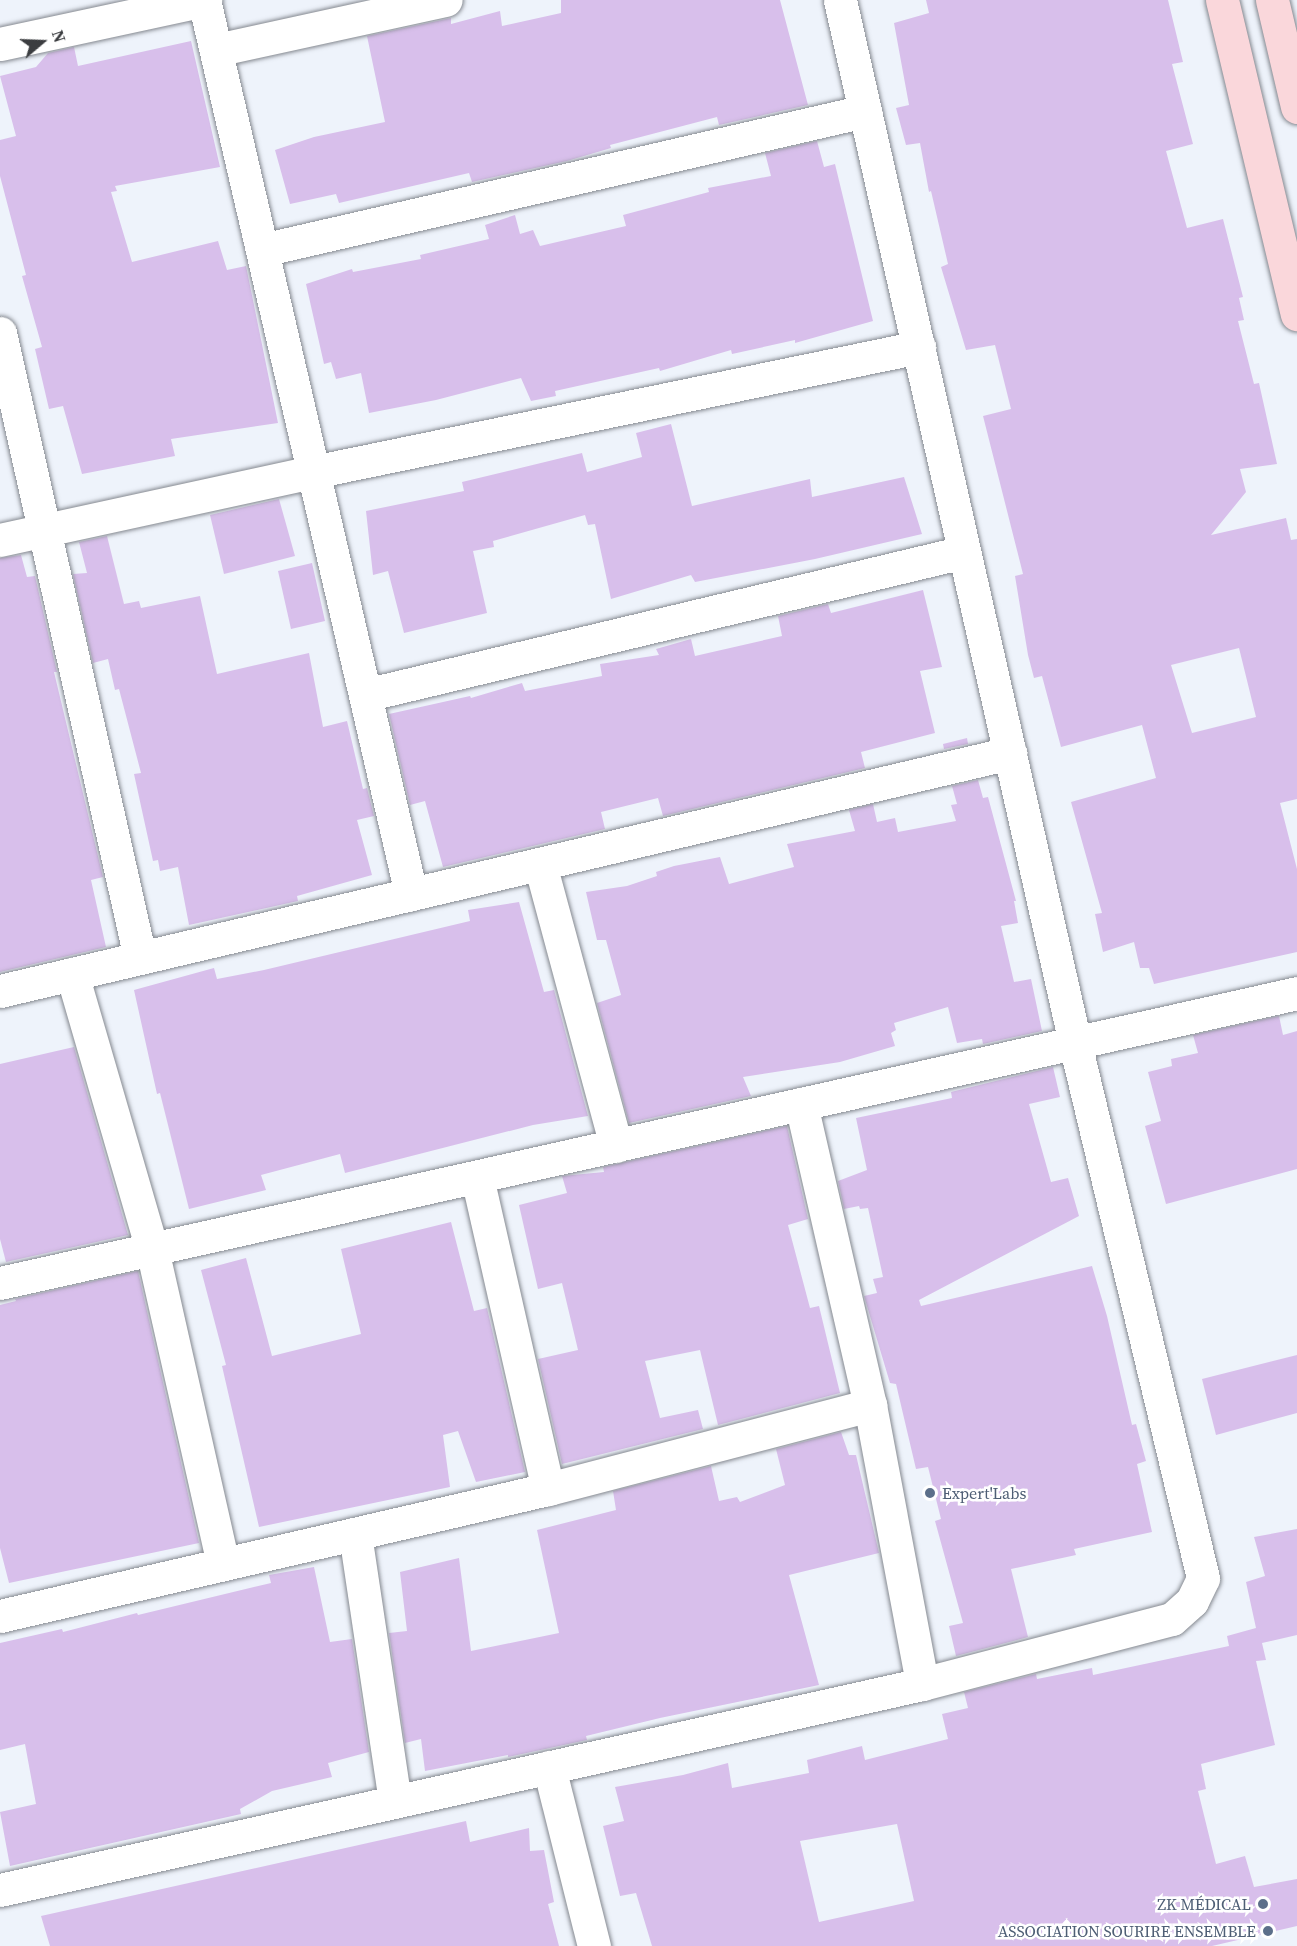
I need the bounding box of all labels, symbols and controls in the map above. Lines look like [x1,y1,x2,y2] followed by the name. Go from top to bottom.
[12,12,72,72] north arrow
[47,27,71,45] text: N
[942,1483,1026,1503] place label: Expert'Labs
[923,1486,937,1500] marker: Expert'Labs
[1157,1894,1251,1914] place label: ZK MÉDICAL
[1256,1897,1270,1911] marker: ZK MÉDICAL
[998,1921,1256,1941] place label: ASSOCIATION SOURIRE ENSEMBLE
[1261,1924,1275,1938] marker: ASSOCIATION SOURIRE ENSEMBLE

